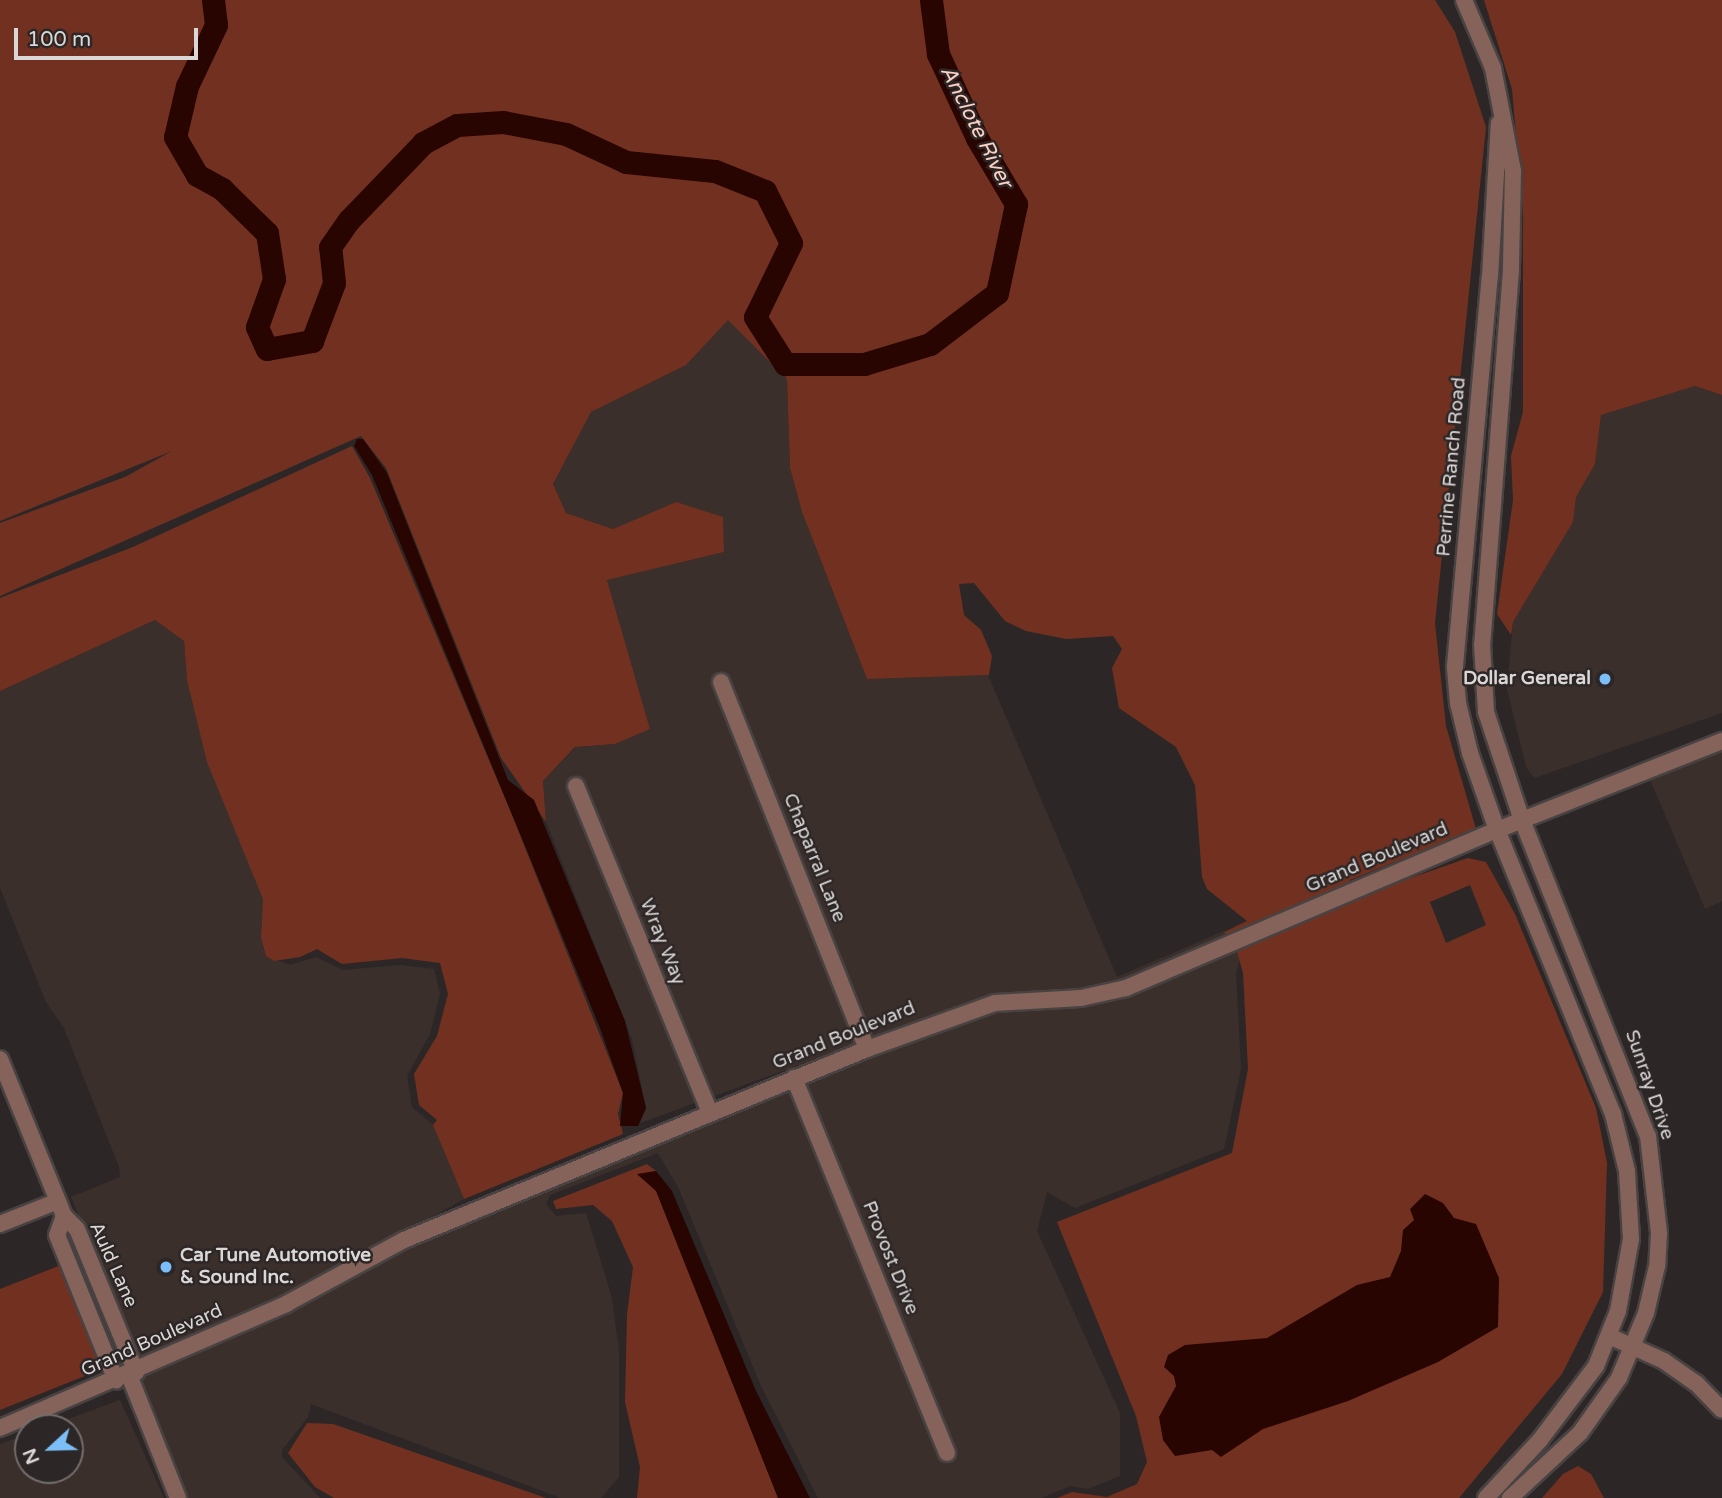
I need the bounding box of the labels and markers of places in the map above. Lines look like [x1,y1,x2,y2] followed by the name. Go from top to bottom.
[1463,668,1591,690] place label: Dollar General
[1597,671,1613,687] marker: Dollar General
[180,1245,371,1289] place label: Car Tune Automotive & Sound Inc.
[158,1259,174,1275] marker: Car Tune Automotive & Sound Inc.

